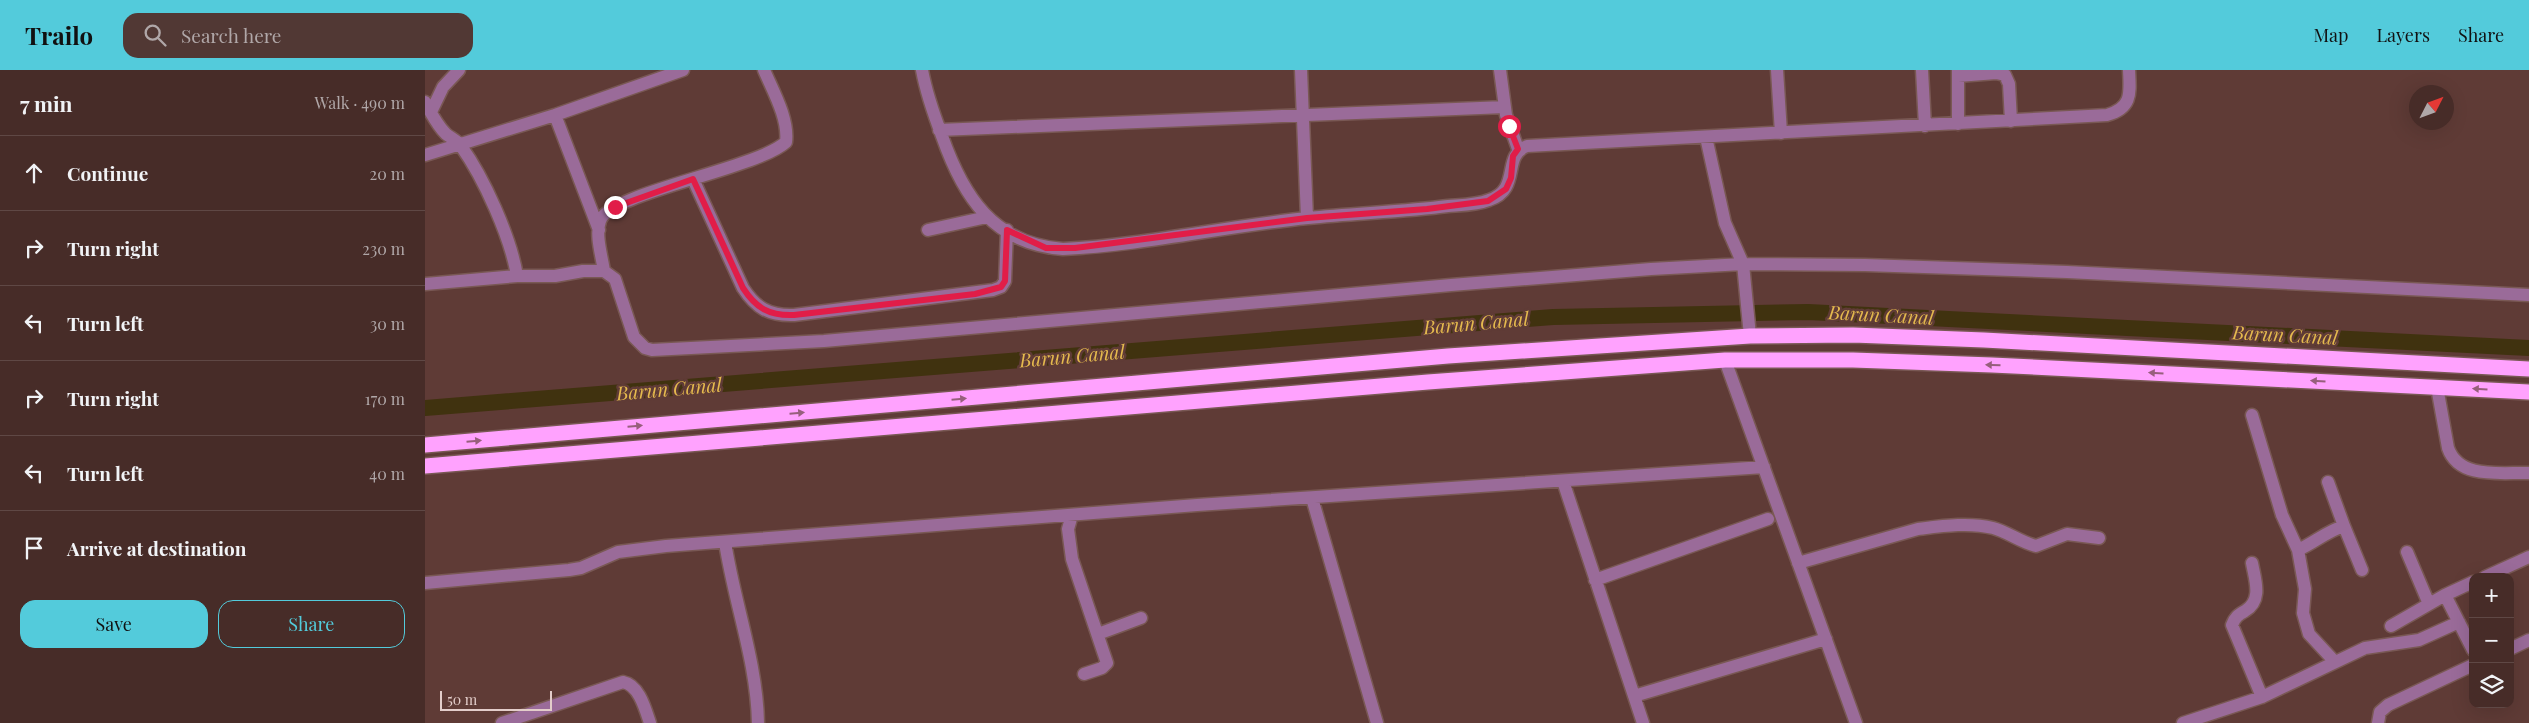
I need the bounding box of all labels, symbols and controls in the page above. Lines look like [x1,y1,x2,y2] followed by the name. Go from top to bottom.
[123,13,473,58] search box
[25,19,93,51] text: Trailo
[141,21,169,49] icon: search
[181,22,282,48] text: Search here
[2313,23,2348,47] text: Map
[2376,23,2430,47] text: Layers
[2458,23,2504,47] text: Share
[2409,85,2454,130] north arrow
[20,89,73,117] text: 7 min
[314,92,405,113] text: Walk · 490 m
[1498,115,1521,138] route start
[20,159,48,187] icon: ahead
[67,160,148,186] text: Continue
[370,163,405,184] text: 20 m
[604,196,627,219] route end
[20,234,48,262] icon: right
[67,235,159,261] text: Turn right
[362,238,405,259] text: 230 m
[1827,298,1935,330] water label: Barun Canal
[1421,304,1530,340] water label: Barun Canal
[20,309,48,337] icon: left
[67,310,144,336] text: Turn left
[370,313,405,334] text: 30 m
[2231,318,2339,350] water label: Barun Canal
[1017,337,1126,373] water label: Barun Canal
[1985,361,2001,369] one-way arrow
[2147,369,2163,377] one-way arrow
[614,370,723,406] water label: Barun Canal
[2310,377,2326,385] one-way arrow
[20,384,48,412] icon: right
[67,385,159,411] text: Turn right
[2472,385,2488,393] one-way arrow
[365,388,405,409] text: 170 m
[952,395,968,403] one-way arrow
[790,409,806,417] one-way arrow
[628,422,644,430] one-way arrow
[466,437,482,445] one-way arrow
[20,459,48,487] icon: left
[67,460,144,486] text: Turn left
[369,463,405,484] text: 40 m
[20,534,48,562] icon: arrive
[67,535,247,561] text: Arrive at destination
[2469,573,2514,708] map controls
[2469,573,2514,618] button: +
[20,600,208,648] button: Save
[218,600,405,648] button: Share
[2469,618,2514,663] button: −
[2469,663,2514,708] button: layers
[440,688,553,711] scale bar
[447,690,477,709] text: 50 m

